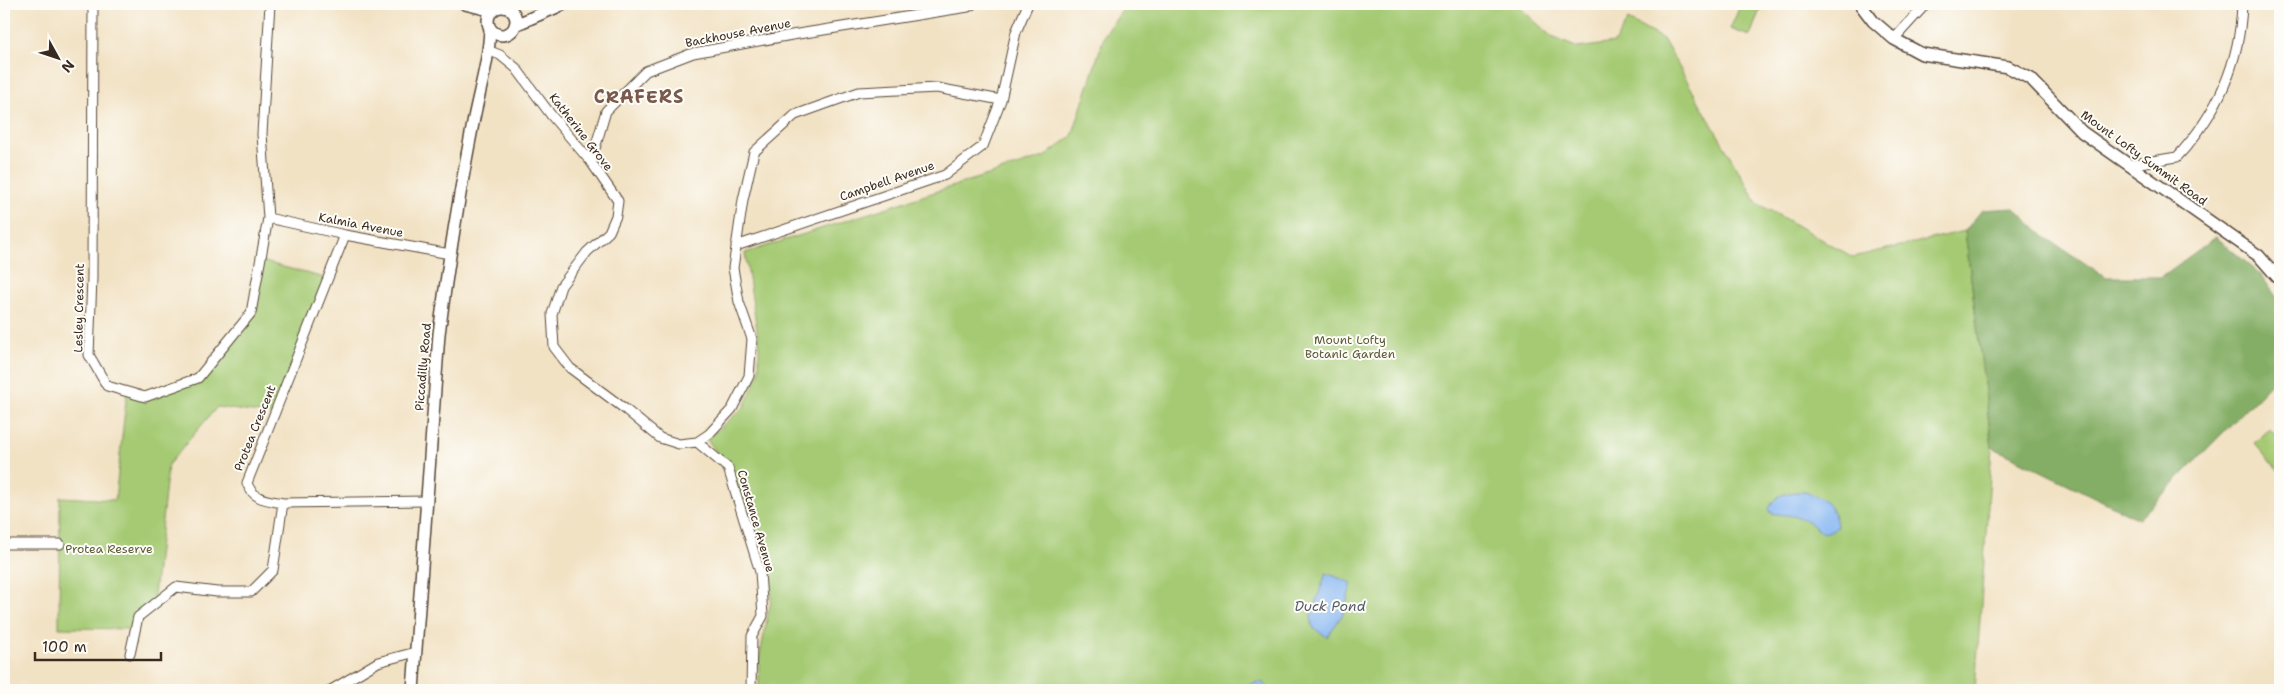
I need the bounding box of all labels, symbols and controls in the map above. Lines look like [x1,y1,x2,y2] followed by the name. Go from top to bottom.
[684,15,792,51] street label: Backhouse Avenue
[32,32,82,82] north arrow
[57,56,78,76] text: N
[594,85,684,109] district label: CRAFERS
[546,90,617,174] street label: Katherine Grove
[2078,107,2211,210] street label: Mount Lofty Summit Road
[838,157,937,205] street label: Campbell Avenue
[317,209,405,241] street label: Kalmia Avenue
[70,263,88,353] street label: Lesley Crescent
[411,322,435,412] street label: Piccadilly Road
[1305,332,1395,362] park label: Mount Lofty Botanic Garden
[230,383,280,473] street label: Protea Crescent
[734,468,778,574] street label: Constance Avenue
[65,541,153,557] park label: Protea Reserve
[1294,597,1366,615] water label: Duck Pond
[35,629,161,661] scale bar
[42,637,87,657] text: 100 m

